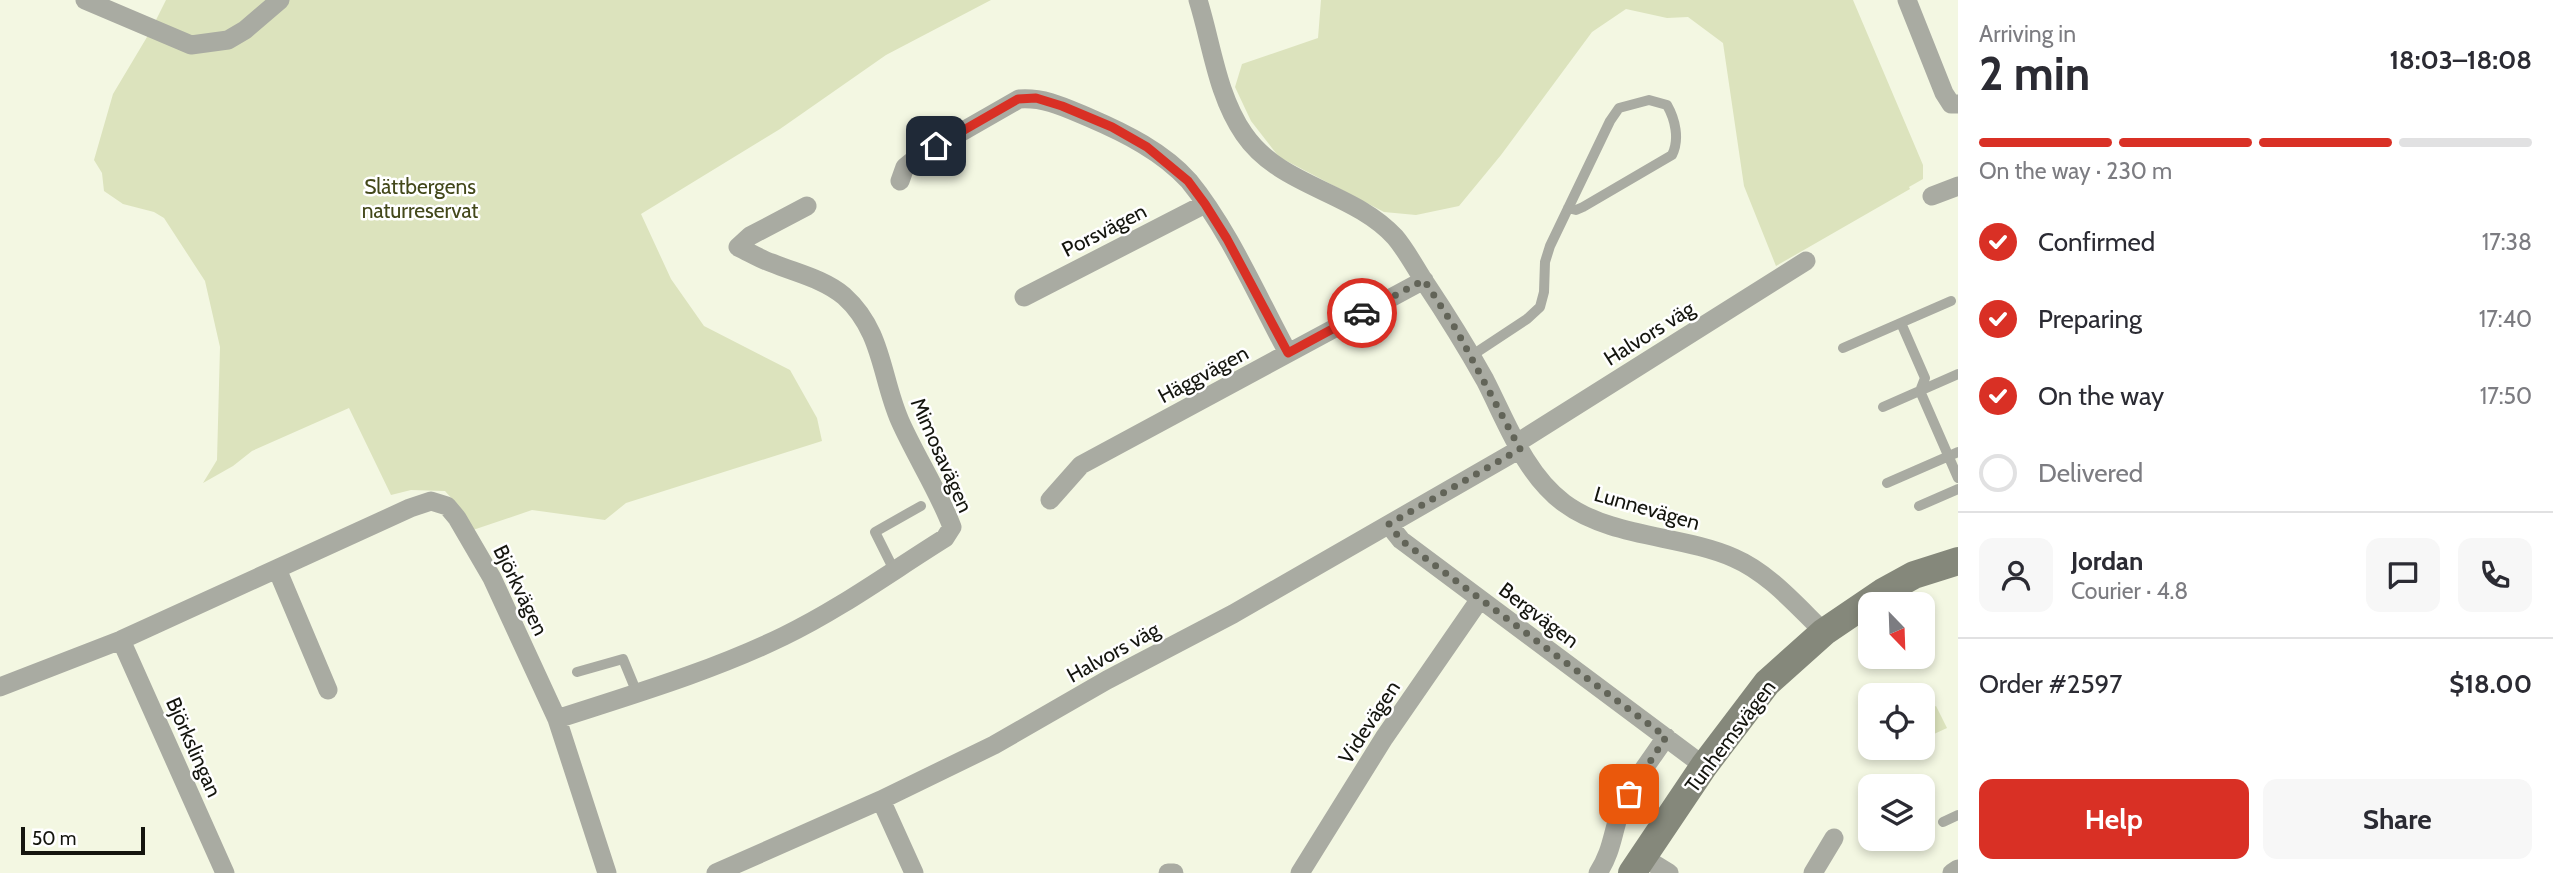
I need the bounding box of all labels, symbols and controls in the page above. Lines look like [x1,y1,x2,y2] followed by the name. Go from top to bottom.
[1979,20,2076,48] text: Arriving in
[2389,44,2532,76] text: 18:03–18:08
[1979,46,2090,102] text: 2 min
[906,116,966,176] pin
[917,127,955,165] icon: home
[1979,157,2172,185] text: On the way · 230 m
[362,174,478,223] park label: Slättbergens naturreservat
[1057,198,1151,262] street label: Porsvägen
[1979,223,2017,261] icon: check
[2038,226,2155,258] text: Confirmed
[2482,228,2532,256] text: 17:38
[1327,278,1397,348] courier
[1343,294,1381,332] icon: car
[1599,295,1699,371] street label: Halvors väg
[1979,300,2017,338] icon: check
[2038,303,2142,335] text: Preparing
[2479,305,2532,333] text: 17:40
[1153,340,1253,408] street label: Häggvägen
[1979,377,2017,415] icon: check
[2038,380,2164,412] text: On the way
[2480,382,2532,410] text: 17:50
[906,394,978,516] street label: Mimosavägen
[2038,457,2143,489] text: Delivered
[1591,481,1703,535] street label: Lunnevägen
[1979,538,2053,612] button: person
[2366,538,2440,612] button: chat
[2458,538,2532,612] button: phone
[487,541,554,640] street label: Björkvägen
[2071,545,2143,577] text: Jordan
[1494,577,1584,653] street label: Bergvägen
[2071,577,2188,605] text: Courier · 4.8
[1858,592,1936,668] north arrow
[1858,592,1935,851] map controls
[1062,616,1164,688] street label: Halvors väg
[1979,668,2122,700] text: Order #2597
[2449,668,2532,700] text: $18.00
[1680,675,1780,797] street label: Tunhemsvägen
[1333,676,1405,768] street label: Videvägen
[1858,683,1935,760] button: locate
[160,693,227,801] street label: Björkslingan
[1599,764,1659,824] pin
[1858,774,1935,851] button: layers
[1610,775,1648,813] icon: bag
[1979,779,2249,859] button: Help
[2263,779,2532,859] button: Share
[21,824,145,856] scale bar
[32,827,76,850] text: 50 m

